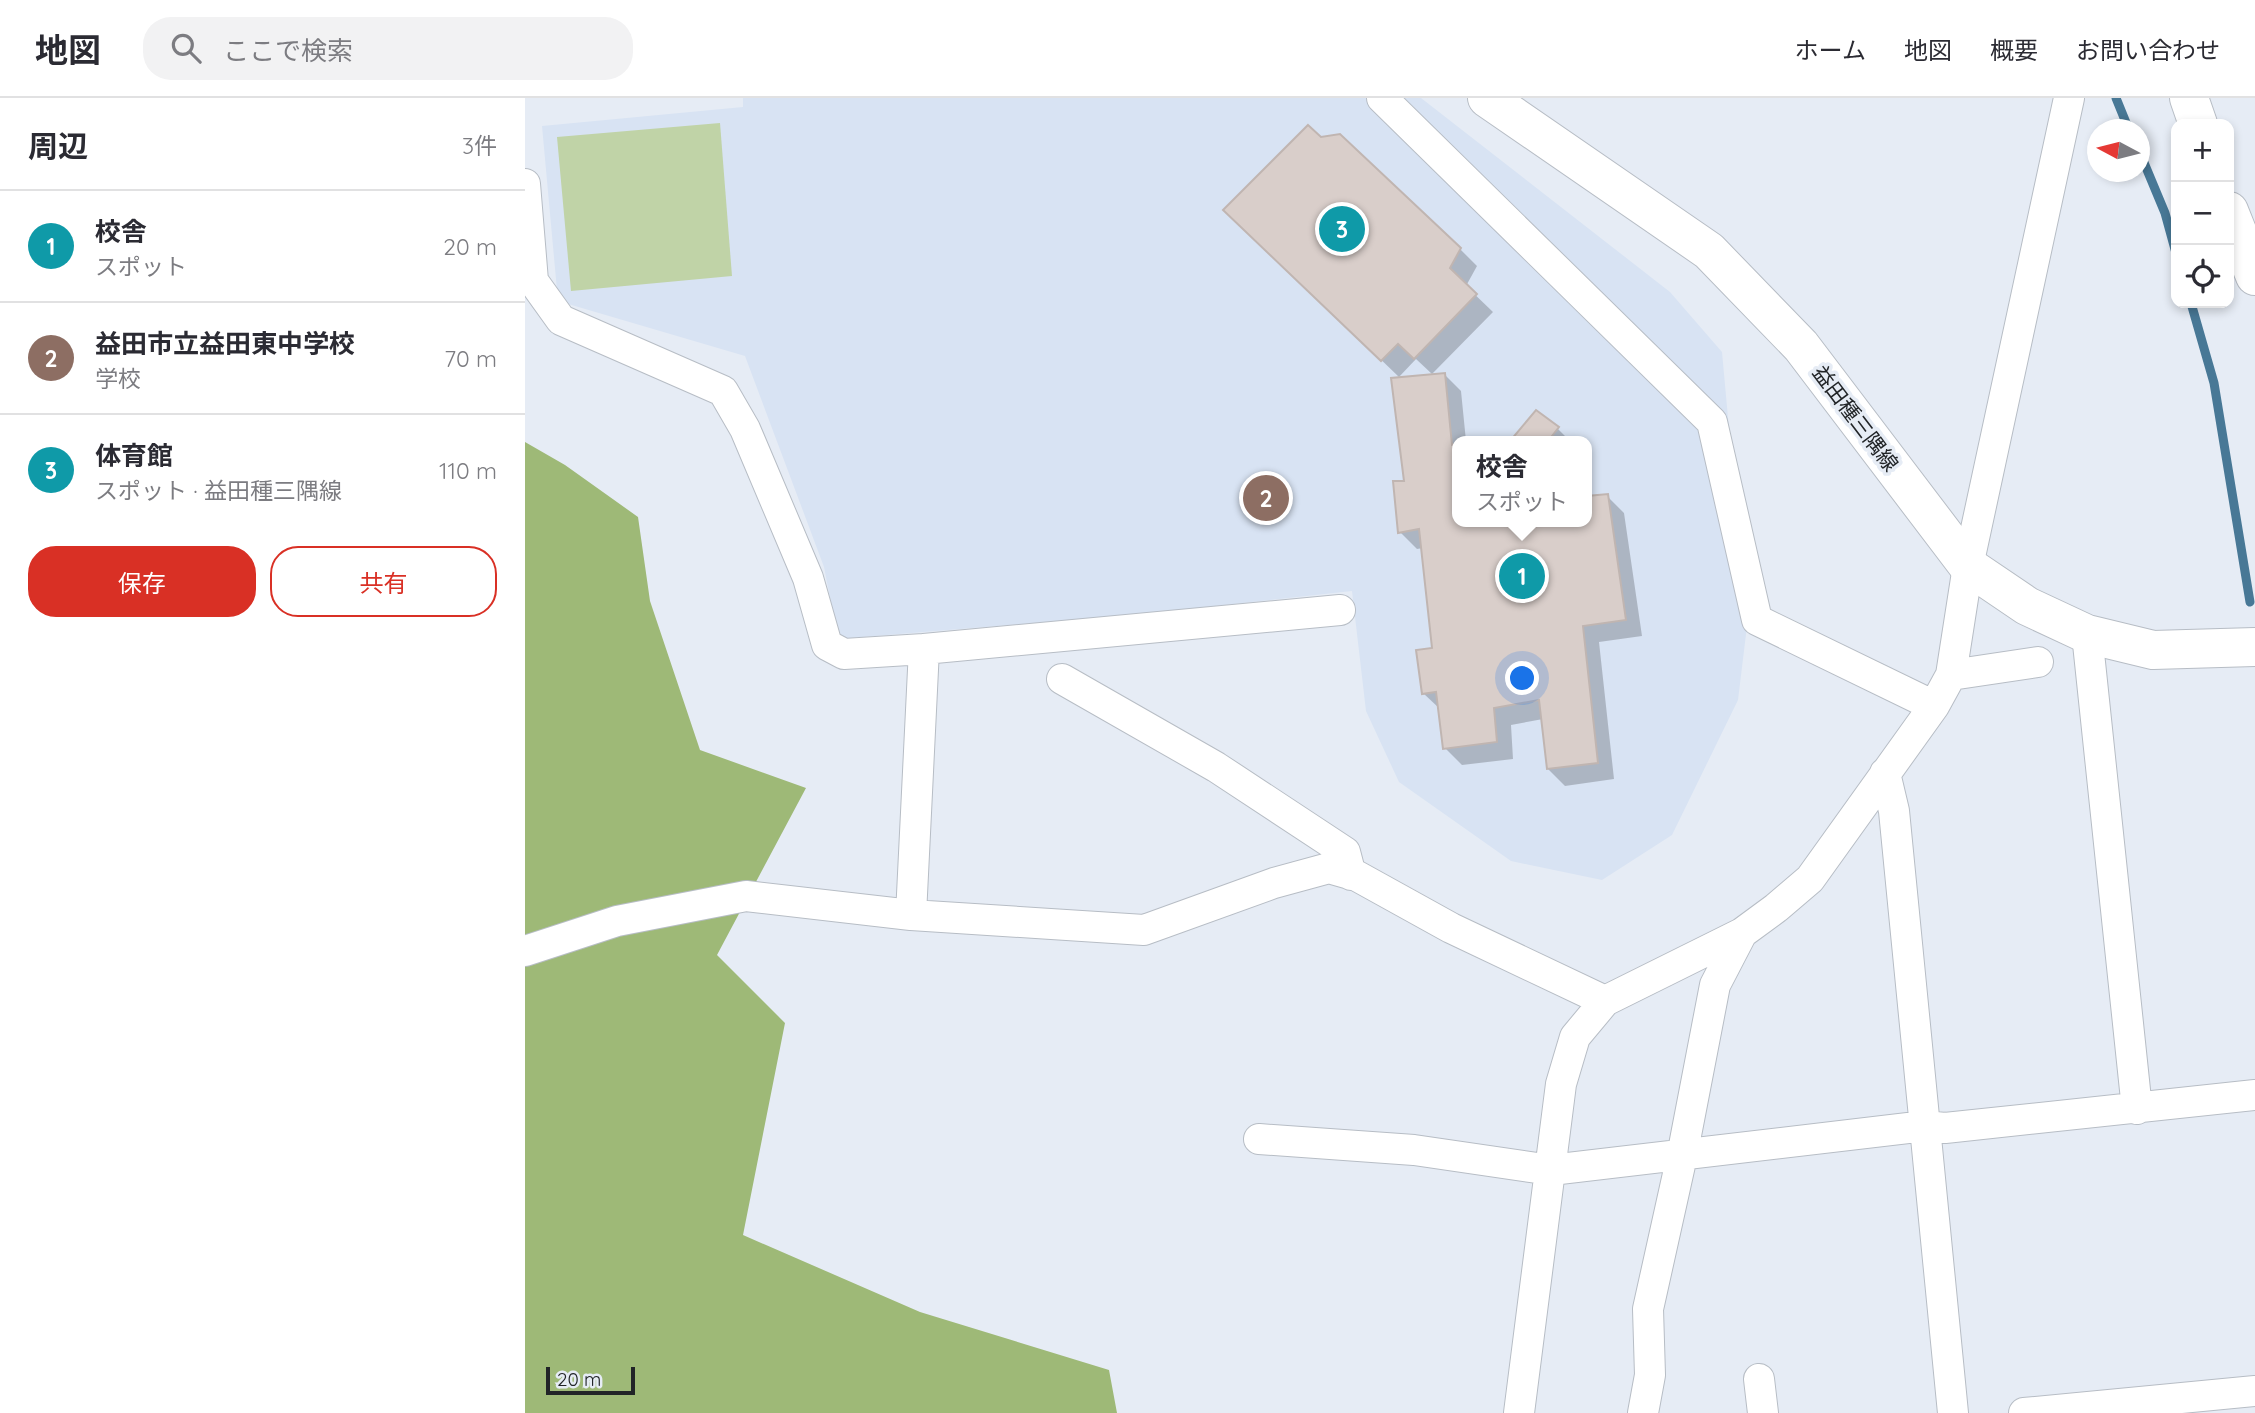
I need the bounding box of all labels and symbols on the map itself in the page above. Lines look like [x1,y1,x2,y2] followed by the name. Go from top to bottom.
[2087,119,2150,182] north arrow
[1319,203,1365,255] pin: 3
[1808,360,1904,476] street label: 益田種三隅線
[1243,472,1289,524] pin: 2
[1499,550,1545,602] pin: 1
[1505,661,1539,695] your location
[546,1364,635,1396] scale bar

